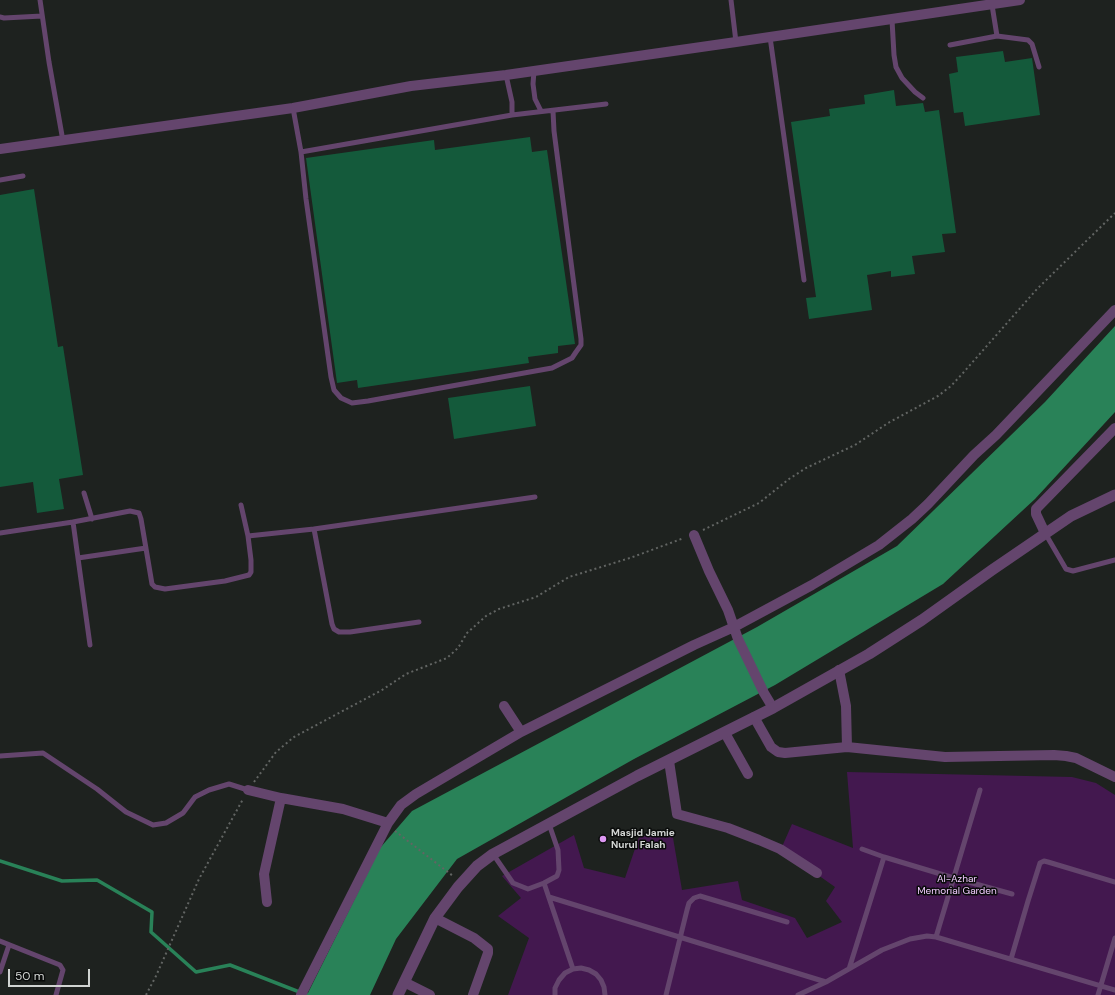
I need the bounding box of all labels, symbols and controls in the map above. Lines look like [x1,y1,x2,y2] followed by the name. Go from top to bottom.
[611,827,675,850] place label: Masjid Jamie Nurul Falah
[598,834,608,844] marker: Masjid Jamie Nurul Falah
[917,873,997,896] park label: Al-Azhar Memorial Garden
[10,961,92,987] scale bar
[15,968,44,984] text: 50 m

